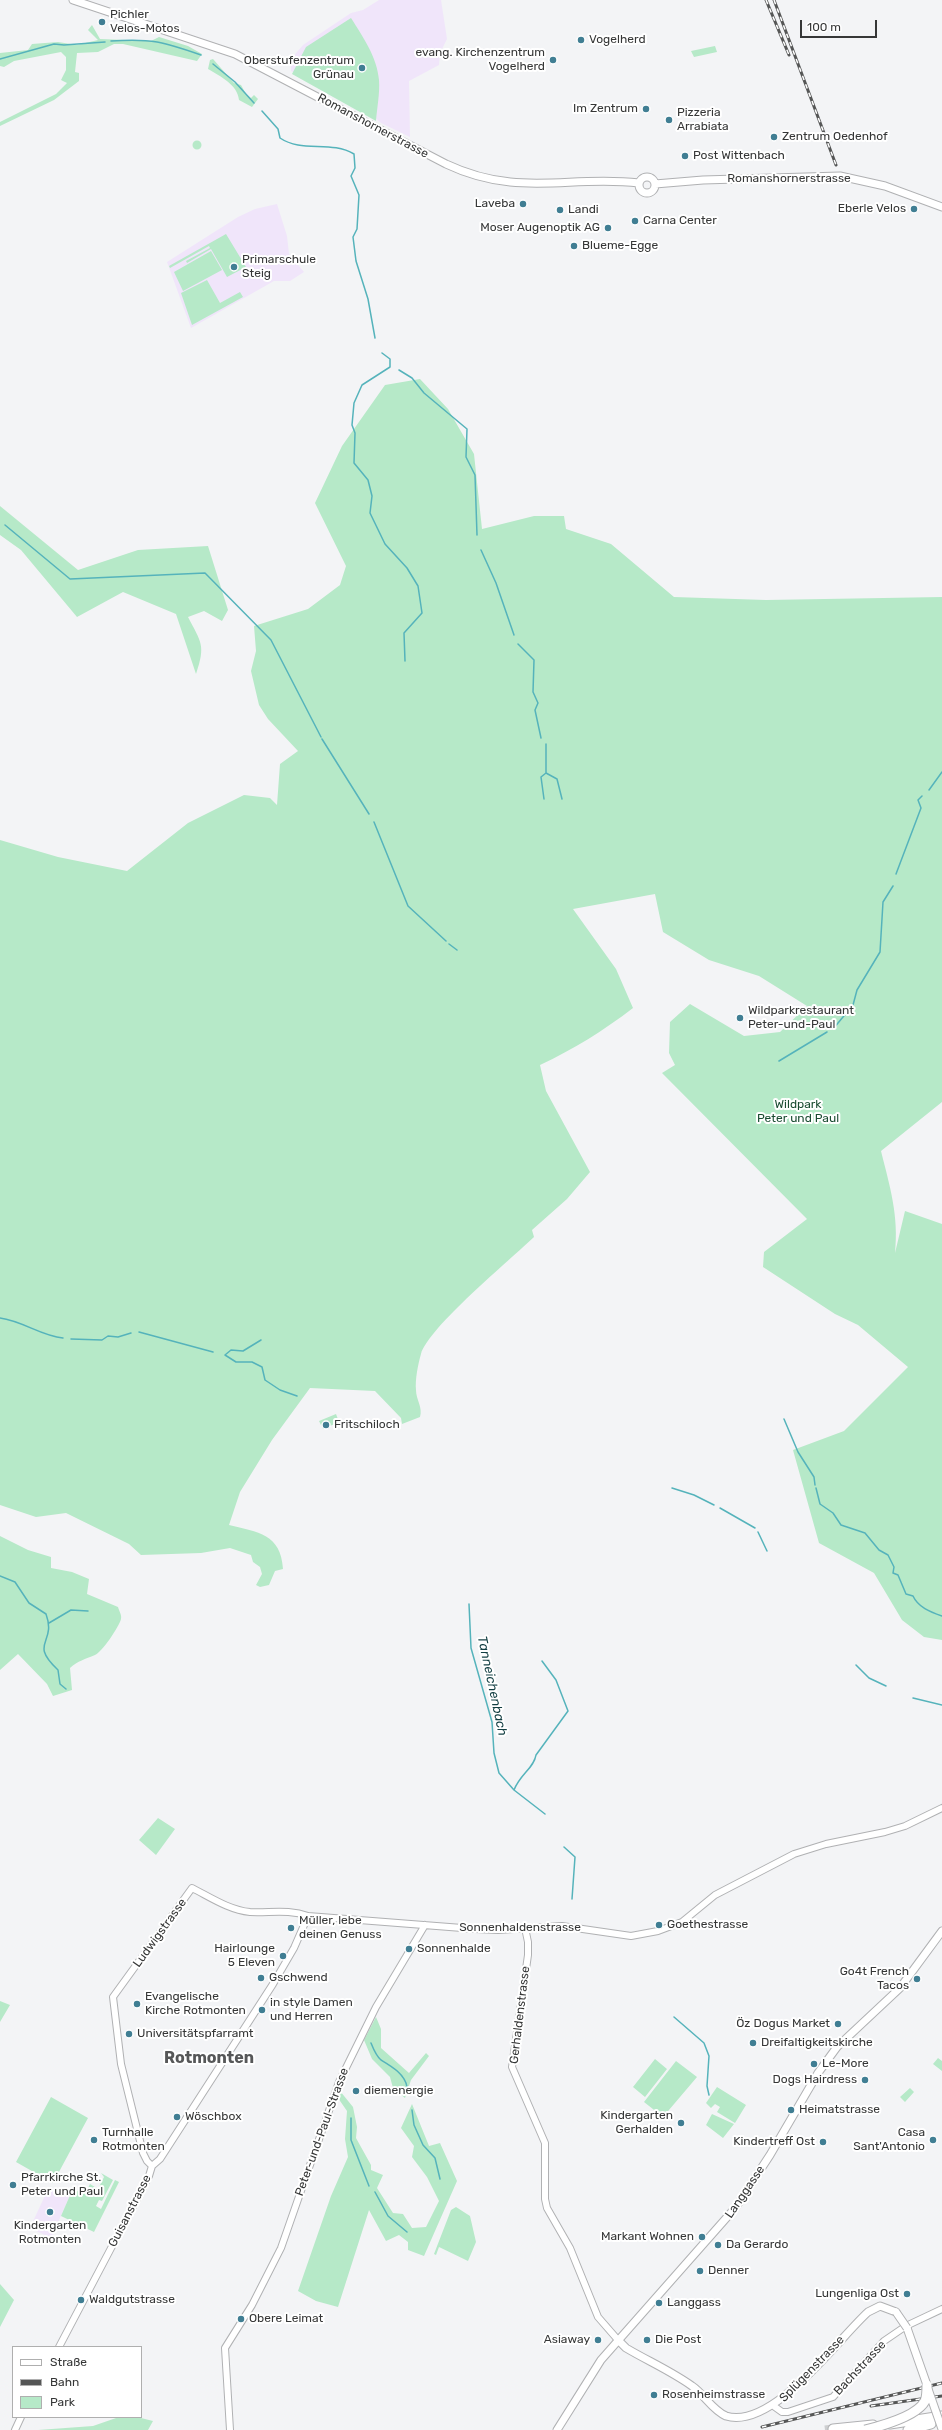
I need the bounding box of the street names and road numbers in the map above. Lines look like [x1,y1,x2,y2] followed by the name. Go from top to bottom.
[315,91,431,161] street label: Romanshornerstrasse
[727,172,851,186] street label: Romanshornerstrasse
[130,1896,190,1970] street label: Ludwigstrasse
[459,1921,581,1935] street label: Sonnenhaldenstrasse
[507,1965,533,2065] street label: Gerhaldenstrasse
[292,2066,352,2198] street label: Peter-und-Paul-Strasse
[722,2163,768,2221] street label: Langgasse
[106,2172,154,2250] street label: Guisanstrasse
[777,2333,847,2405] street label: Splügenstrasse
[831,2338,889,2398] street label: Bachstrasse

